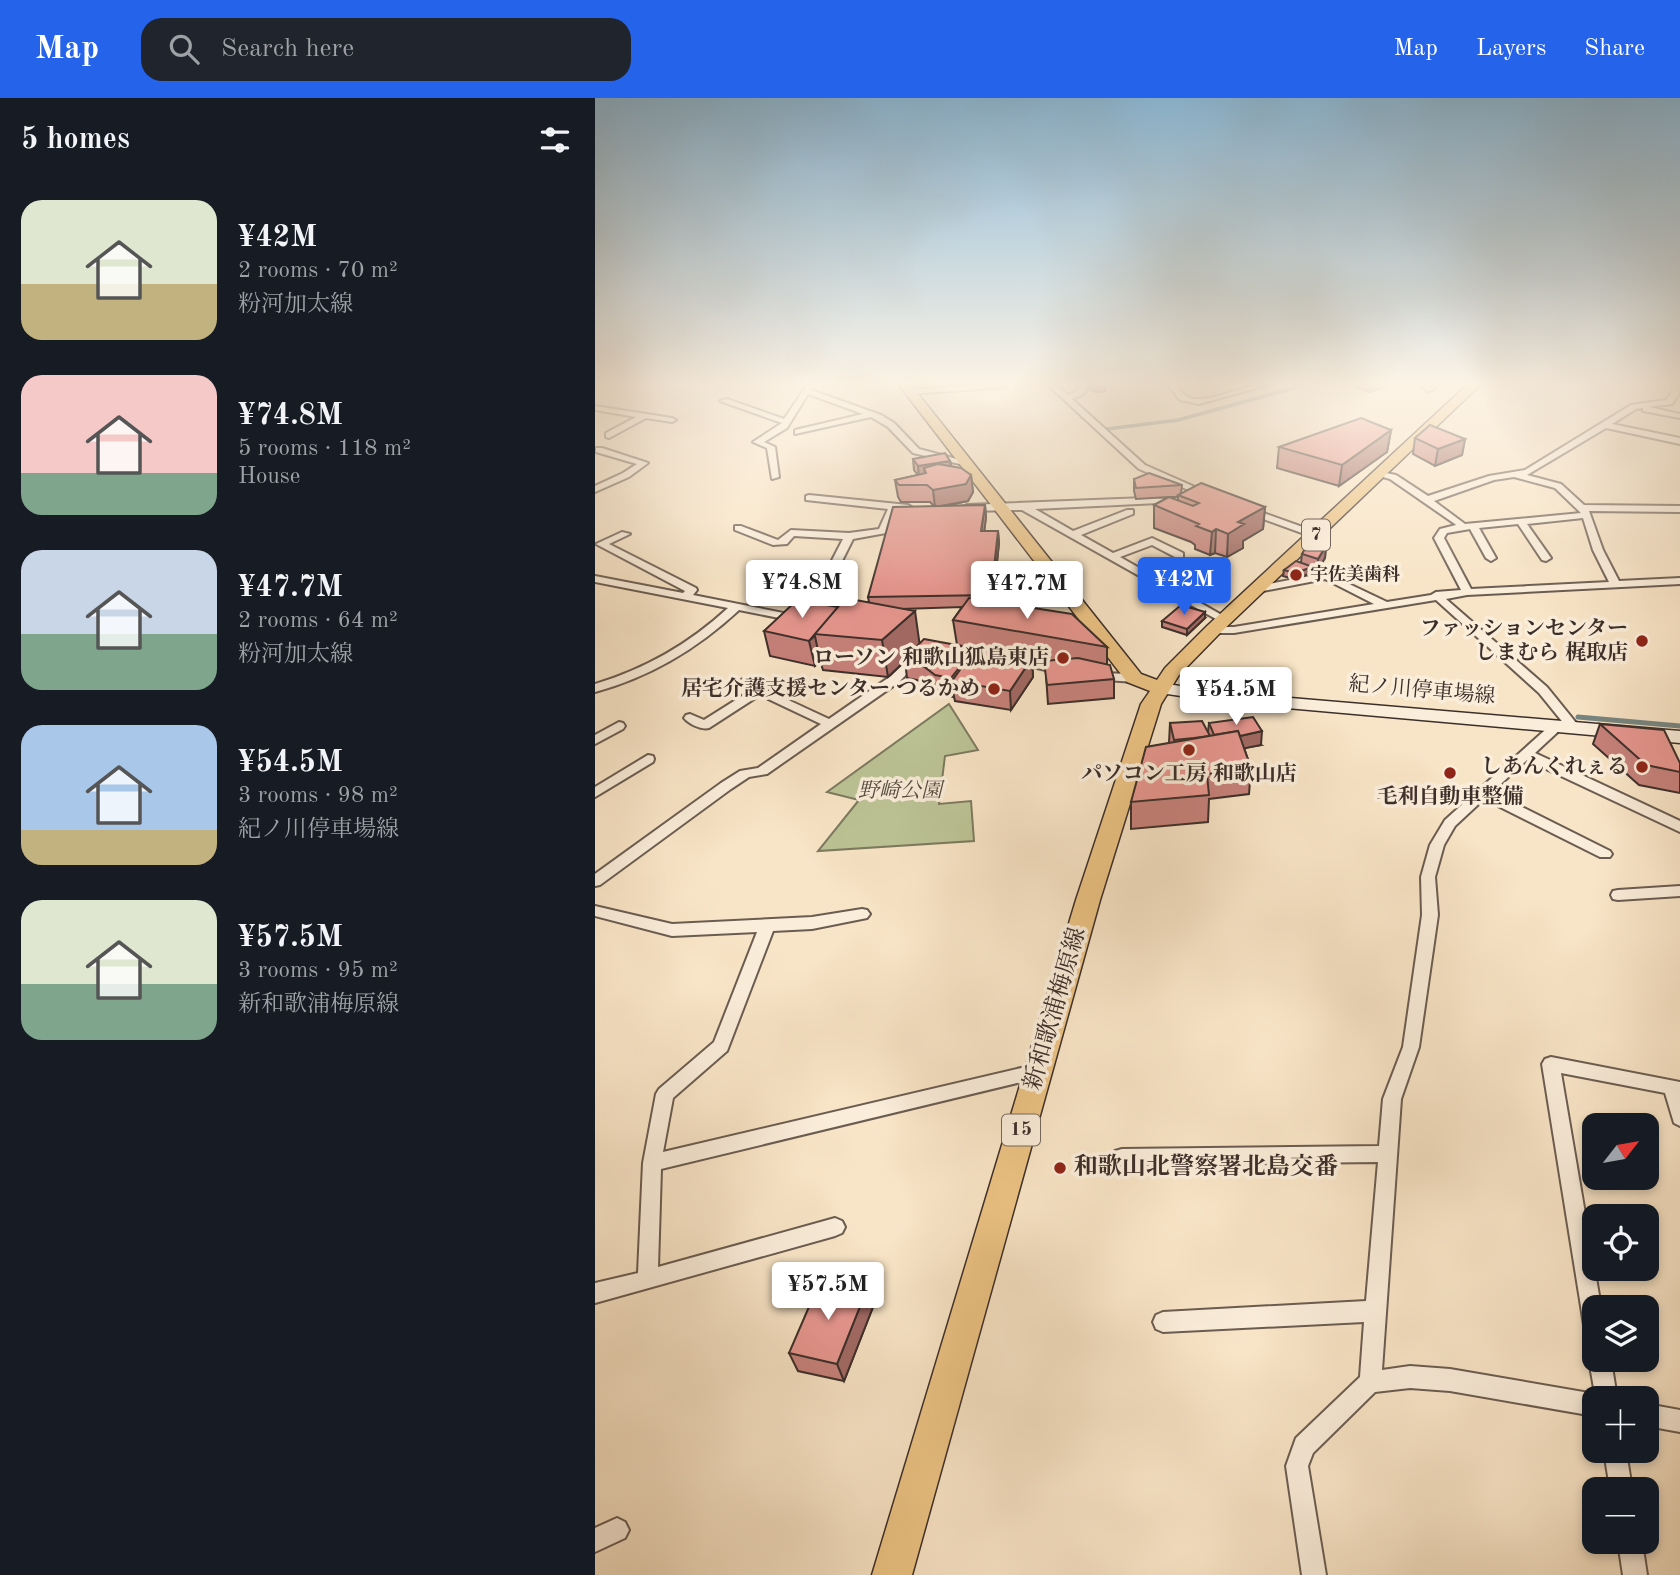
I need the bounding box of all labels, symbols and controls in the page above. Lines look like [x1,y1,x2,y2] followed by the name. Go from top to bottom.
[141,18,631,81] search box
[165,30,203,68] icon: search
[35,33,99,66] text: Map
[221,36,354,62] text: Search here
[1394,37,1438,61] text: Map
[1476,37,1546,61] text: Layers
[1584,37,1645,61] text: Share
[536,121,574,159] icon: filters
[21,125,130,155] text: 5 homes
[238,223,317,253] text: ¥42M
[77,228,161,312] icon: home
[238,259,398,282] text: 2 rooms · 70 m²
[238,293,353,316] text: 粉河加太線
[238,401,343,431] text: ¥74.8M
[77,403,161,487] icon: home
[238,437,411,460] text: 5 rooms · 118 m²
[238,465,300,488] text: House
[1302,520,1330,550] road number: 7
[1143,558,1225,617] pin: ¥42M
[745,560,859,620] pin: ¥74.8M
[970,561,1084,621] pin: ¥47.7M
[1310,564,1400,584] place label: 宇佐美歯科
[1288,567,1304,583] marker: 宇佐美歯科
[1154,568,1214,591] text: ¥42M
[762,571,842,594] text: ¥74.8M
[987,572,1067,595] text: ¥47.7M
[238,573,343,603] text: ¥47.7M
[77,578,161,662] icon: home
[238,609,398,632] text: 2 rooms · 64 m²
[1420,618,1628,664] place label: ファッションセンター しまむら 梶取店
[1634,633,1650,649] marker: ファッションセンター しまむら 梶取店
[238,643,353,666] text: 粉河加太線
[813,646,1049,669] place label: ローソン 和歌山狐島東店
[1055,650,1071,666] marker: ローソン 和歌山狐島東店
[1179,668,1293,727] pin: ¥54.5M
[1348,672,1496,708] street label: 紀ノ川停車場線
[681,677,980,700] place label: 居宅介護支援センター つるかめ
[1196,678,1276,701] text: ¥54.5M
[986,681,1002,697] marker: 居宅介護支援センター つるかめ
[1181,742,1197,758] marker: パソコン工房 和歌山店
[238,748,343,778] text: ¥54.5M
[77,753,161,837] icon: home
[1481,755,1628,778] place label: しあんくれぇる
[1634,759,1650,775] marker: しあんくれぇる
[1081,761,1297,785] place label: パソコン工房 和歌山店
[1442,765,1458,781] marker: 毛利自動車整備
[858,779,945,802] park label: 野崎公園
[238,784,398,807] text: 3 rooms · 98 m²
[1377,785,1524,808] place label: 毛利自動車整備
[238,818,399,841] text: 紀ノ川停車場線
[238,923,343,953] text: ¥57.5M
[1018,924,1091,1093] street label: 新和歌浦梅原線
[77,928,161,1012] icon: home
[238,959,398,982] text: 3 rooms · 95 m²
[238,993,399,1016] text: 新和歌浦梅原線
[1582,1113,1659,1190] north arrow
[1582,1113,1659,1554] map controls
[1002,1114,1040,1146] road number: 15
[1074,1153,1338,1180] place label: 和歌山北警察署北島交番
[1052,1160,1068,1176] marker: 和歌山北警察署北島交番
[1582,1204,1659,1281] button: locate
[771,1262,885,1322] pin: ¥57.5M
[788,1273,868,1296] text: ¥57.5M
[1582,1295,1659,1372] button: layers
[1582,1386,1659,1463] button: +
[1582,1477,1659,1554] button: −

